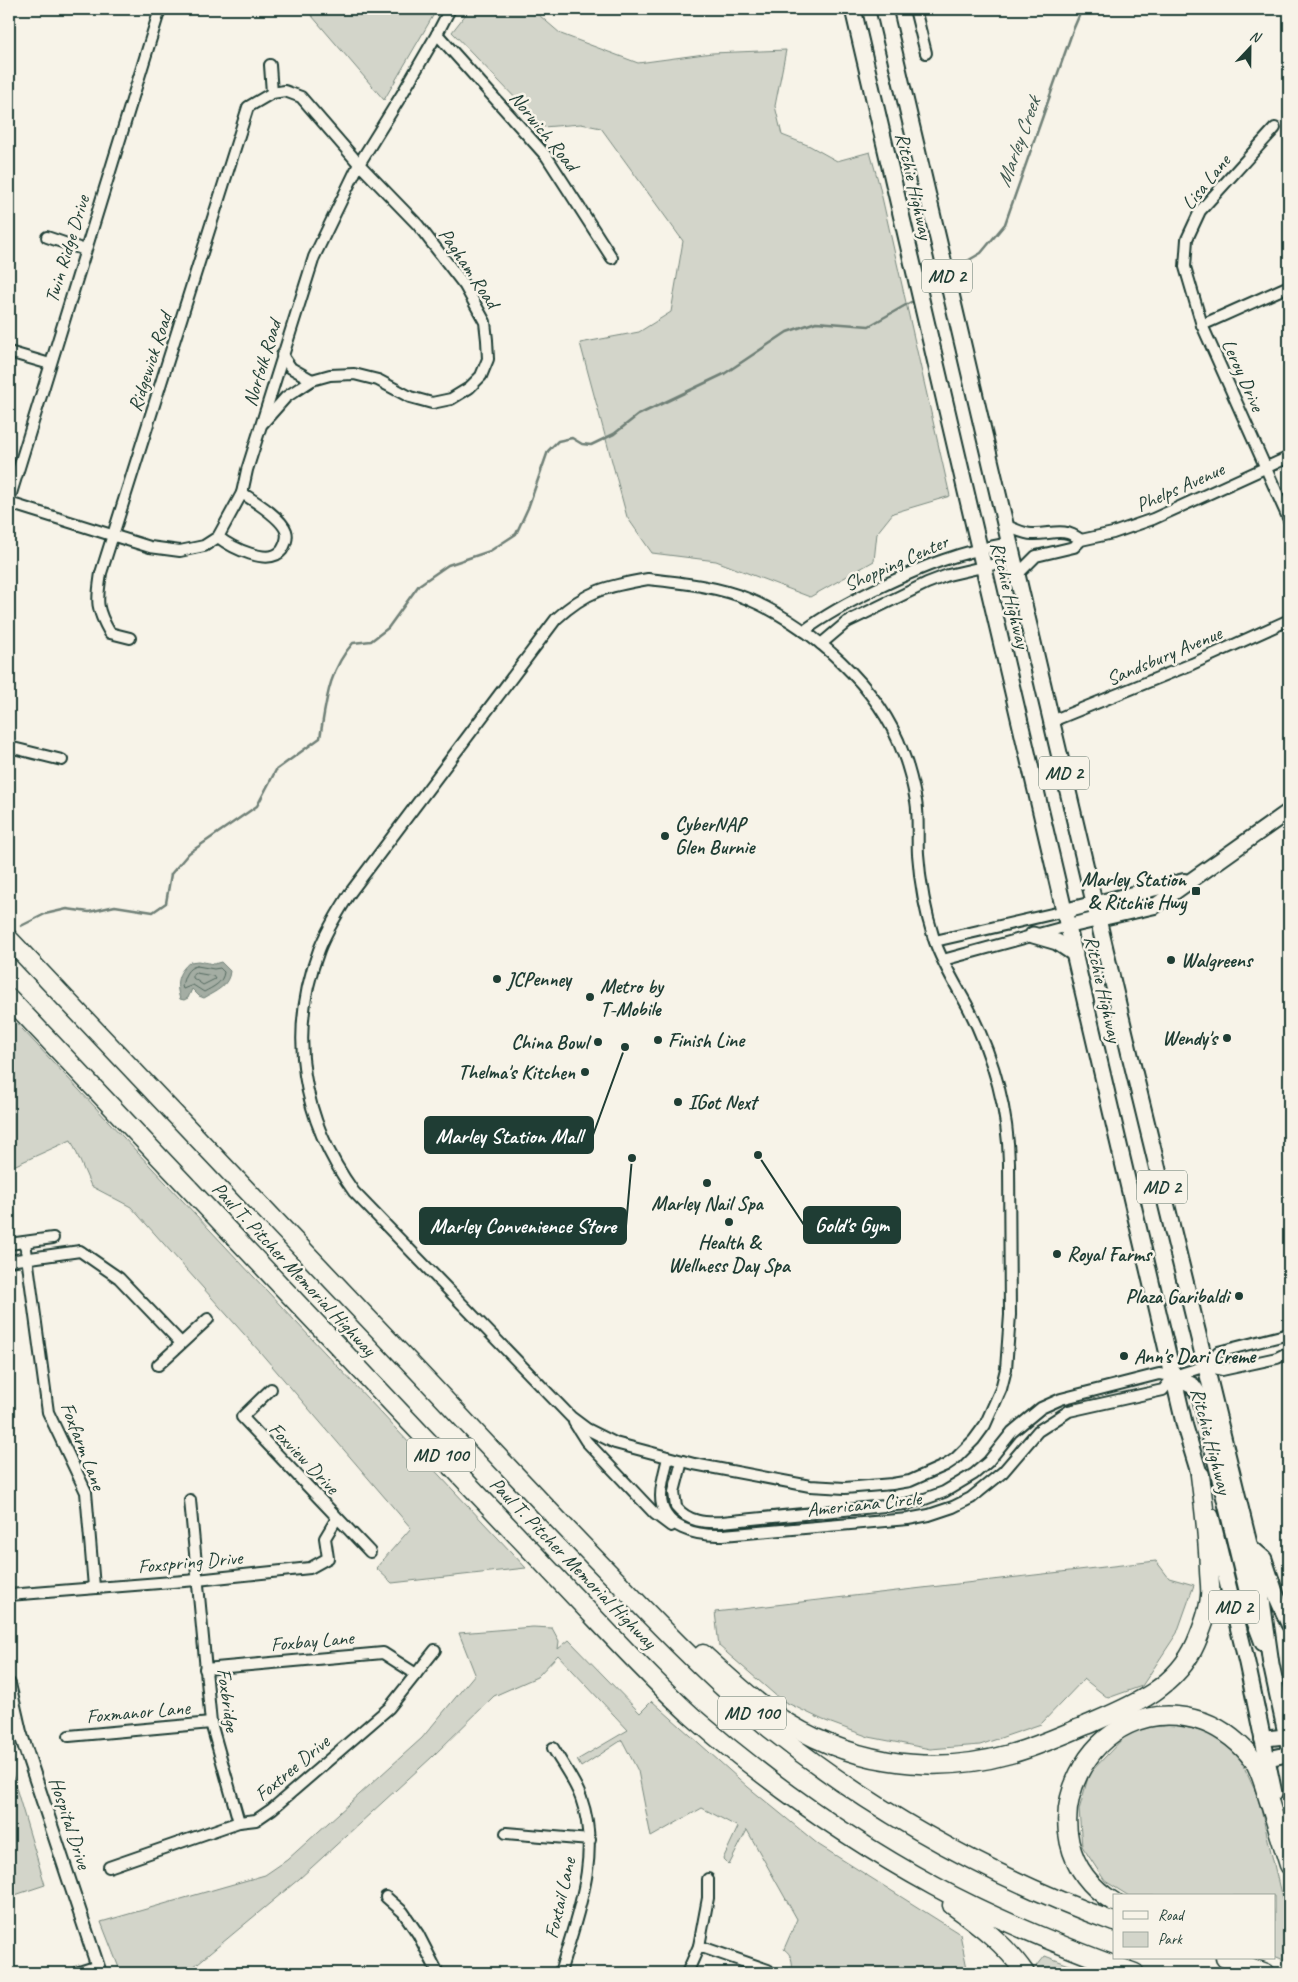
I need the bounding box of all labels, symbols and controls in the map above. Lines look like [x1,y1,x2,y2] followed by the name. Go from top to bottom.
[1226,22,1276,72] north arrow
[1247,27,1264,47] text: N
[504,86,586,179] street label: Norwich Road
[990,91,1047,190] water label: Marley Creek
[890,130,939,244] street label: Ritchie Highway
[1176,148,1237,215] street label: Lisa Lane
[39,191,96,306] street label: Twin Ridge Drive
[433,223,507,316] street label: Pagham Road
[922,260,972,292] road number: MD 2
[122,306,179,415] street label: Ridgewick Road
[237,314,288,409] street label: Norfolk Road
[1216,335,1271,416] street label: Leroy Drive
[1132,456,1229,518] street label: Phelps Avenue
[840,528,954,597] street label: Shopping Center
[985,539,1036,653] street label: Ritchie Highway
[1103,620,1227,692] street label: Sandsbury Avenue
[1039,756,1089,790] road number: MD 2
[675,812,756,860] place label: CyberNAP Glen Burnie
[659,830,671,842] marker: CyberNAP Glen Burnie
[1081,867,1188,916] place label: Marley Station & Ritchie Hwy
[1190,885,1202,897] marker: Marley Station & Ritchie Hwy
[1079,933,1128,1047] street label: Ritchie Highway
[1181,948,1254,973] place label: Walgreens
[1165,954,1177,966] marker: Walgreens
[505,967,573,992] place label: JCPenney
[491,973,503,985] marker: JCPenney
[600,974,665,1022] place label: Metro by T-Mobile
[584,991,596,1003] marker: Metro by T-Mobile
[1162,1026,1219,1051] place label: Wendy's
[668,1028,746,1053] place label: Finish Line
[511,1030,592,1055] place label: China Bowl
[1221,1032,1233,1044] marker: Wendy's
[652,1034,664,1046] marker: Finish Line
[592,1036,604,1048] marker: China Bowl
[458,1060,576,1085] place label: Thelma's Kitchen
[579,1066,591,1078] marker: Thelma's Kitchen
[688,1090,760,1115] place label: IGot Next
[672,1096,684,1108] marker: IGot Next
[425,1117,593,1153] callout: Marley Station Mall
[436,1123,587,1149] text: Marley Station Mall
[1137,1170,1187,1204] road number: MD 2
[207,1177,382,1362] street label: Paul T. Pitcher Memorial Highway
[701,1177,713,1189] marker: Marley Nail Spa
[651,1191,764,1216] place label: Marley Nail Spa
[804,1207,900,1243] callout: Gold's Gym
[420,1208,626,1244] callout: Marley Convenience Store
[815,1212,890,1239] text: Gold's Gym
[430,1213,618,1239] text: Marley Convenience Store
[723,1216,735,1228] marker: Health & Wellness Day Spa
[668,1230,792,1278] place label: Health & Wellness Day Spa
[1067,1242,1153,1267] place label: Royal Farms
[1051,1248,1063,1260] marker: Royal Farms
[1125,1284,1232,1309] place label: Plaza Garibaldi
[1233,1290,1245,1302] marker: Plaza Garibaldi
[1134,1344,1257,1369] place label: Ann's Dari Creme
[1118,1350,1130,1362] marker: Ann's Dari Creme
[1185,1385,1238,1499] street label: Ritchie Highway
[55,1399,112,1495] street label: Foxfarm Lane
[264,1417,345,1500] street label: Foxview Drive
[407,1438,475,1472] road number: MD 100
[484,1472,662,1655] street label: Paul T. Pitcher Memorial Highway
[806,1485,924,1522] street label: Americana Circle
[137,1545,245,1579] street label: Foxspring Drive
[1209,1590,1259,1624] road number: MD 2
[269,1625,356,1657] street label: Foxbay Lane
[211,1667,245,1735] street label: Foxbridge
[85,1695,192,1729] street label: Foxmanor Lane
[718,1696,786,1730] road number: MD 100
[249,1728,336,1807] street label: Foxtree Drive
[43,1774,97,1874] street label: Hospital Drive
[539,1854,582,1941] street label: Foxtail Lane
[1113,1894,1276,1960] legend
[1158,1906,1185,1925] text: Road
[1158,1930,1183,1949] text: Park

